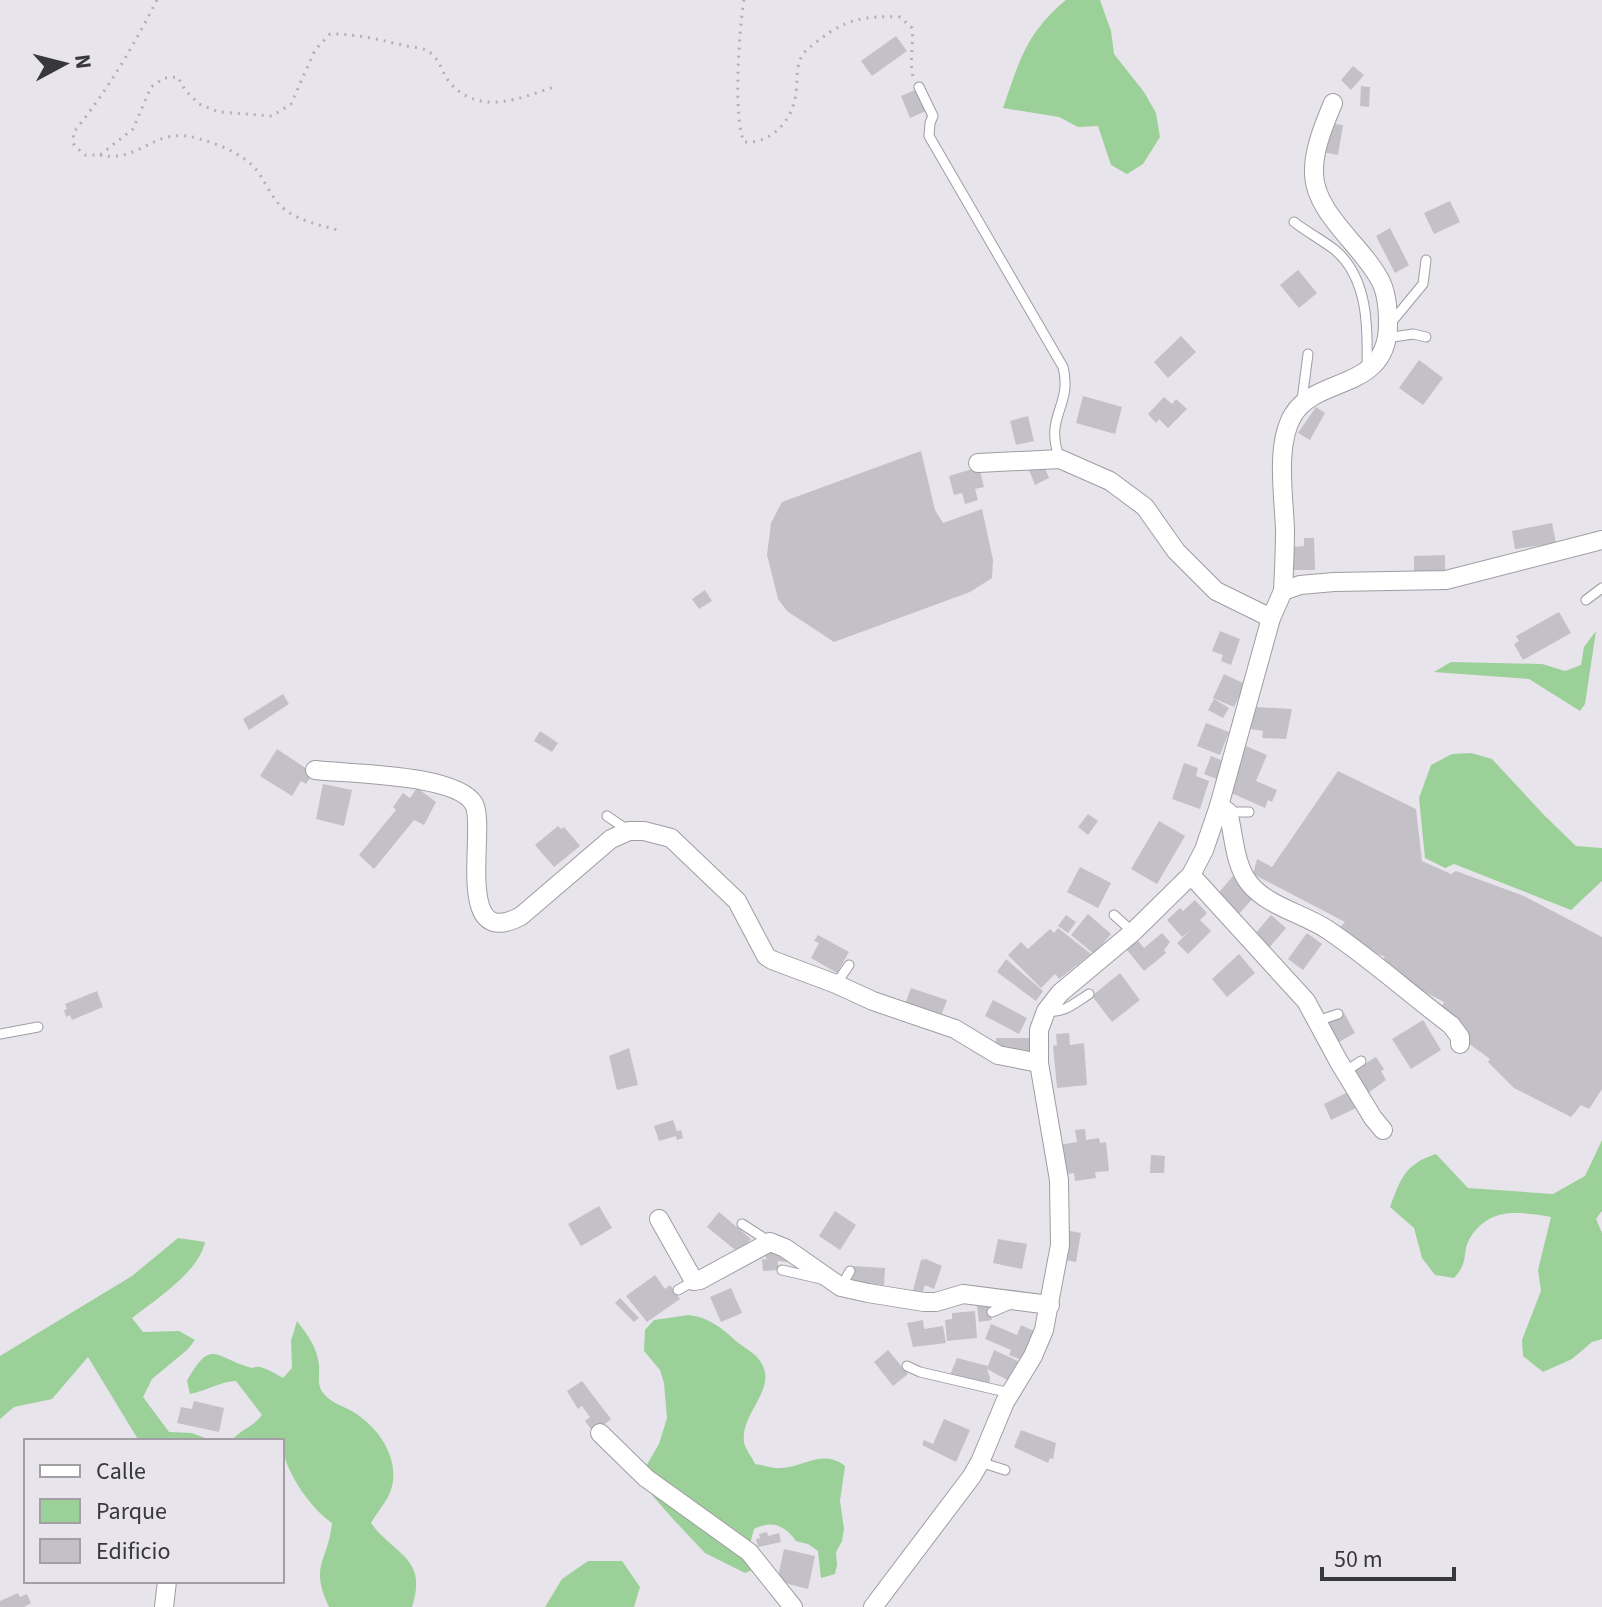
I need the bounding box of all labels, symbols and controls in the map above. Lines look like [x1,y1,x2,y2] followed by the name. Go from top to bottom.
[24,24,104,104] north arrow
[66,52,100,71] text: N
[24,1439,284,1583] legend
[96,1454,146,1489] text: Calle
[96,1494,167,1529] text: Parque
[1322,1531,1454,1581] scale bar
[96,1534,170,1569] text: Edificio
[1334,1542,1383,1577] text: 50 m

